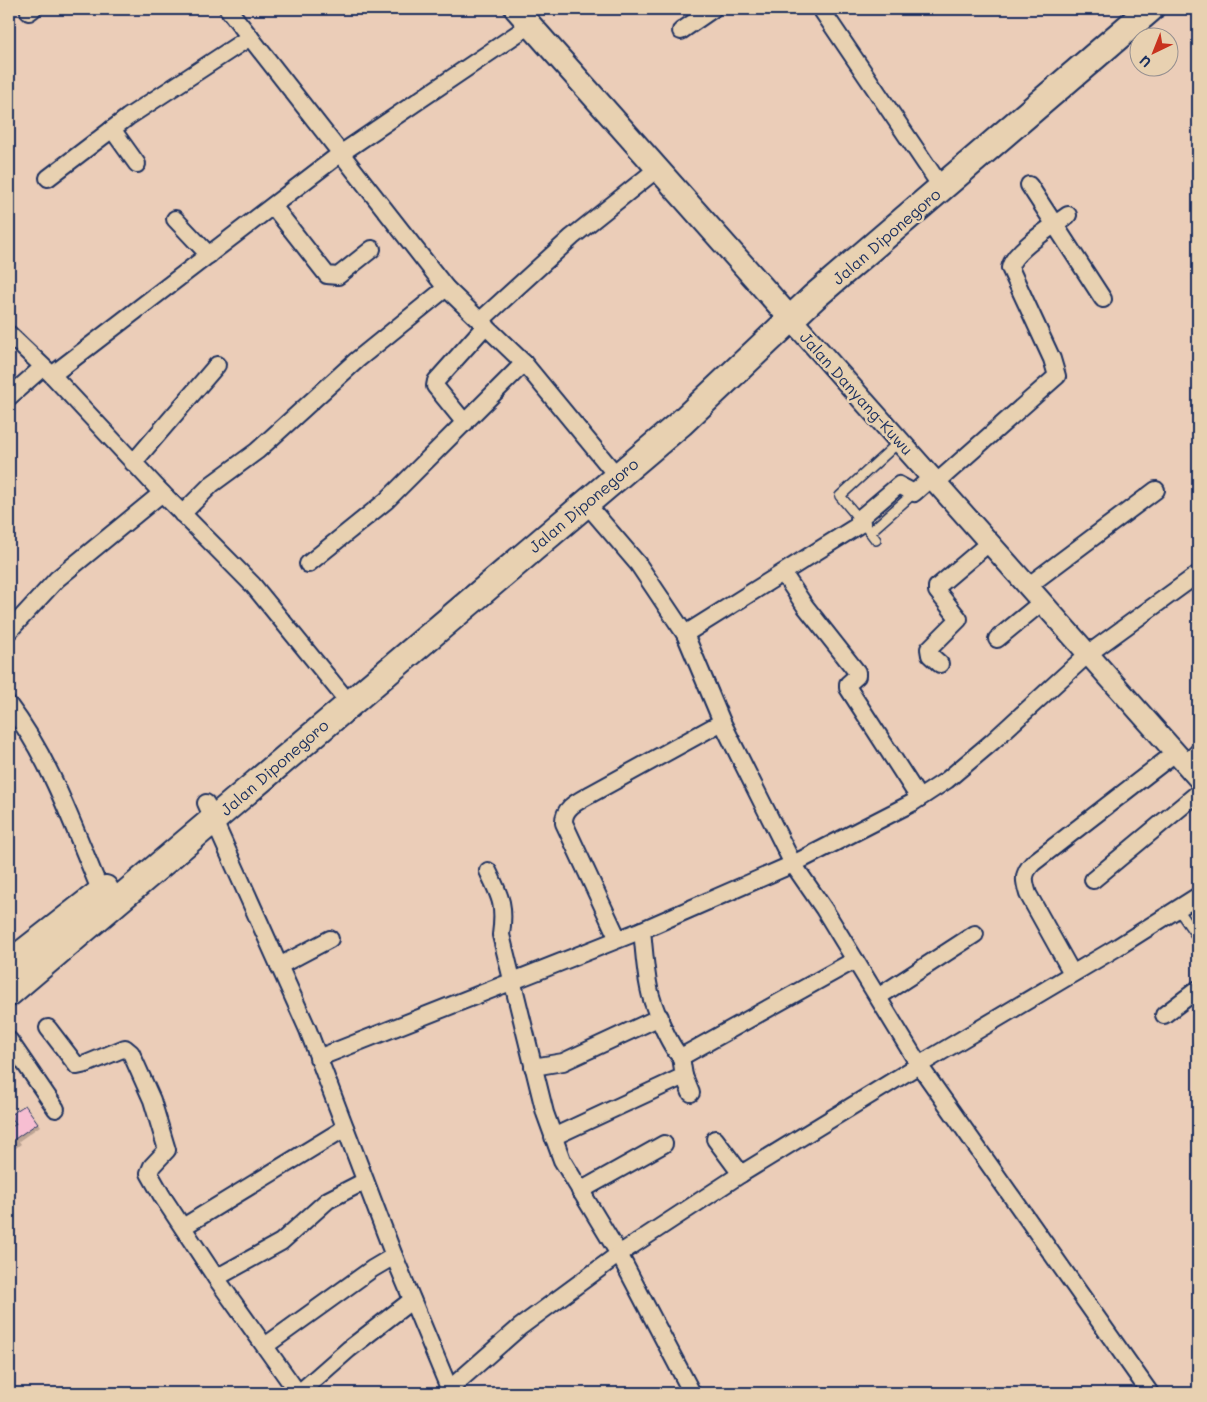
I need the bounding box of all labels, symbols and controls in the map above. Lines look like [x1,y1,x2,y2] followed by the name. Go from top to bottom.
[1130,28,1180,78] north arrow
[1135,52,1155,72] text: U
[827,183,945,289] street label: Jalan Diponegoro
[796,327,918,459] street label: Jalan Danyang-Kuwu
[524,453,642,557] street label: Jalan Diponegoro
[215,714,333,820] street label: Jalan Diponegoro

